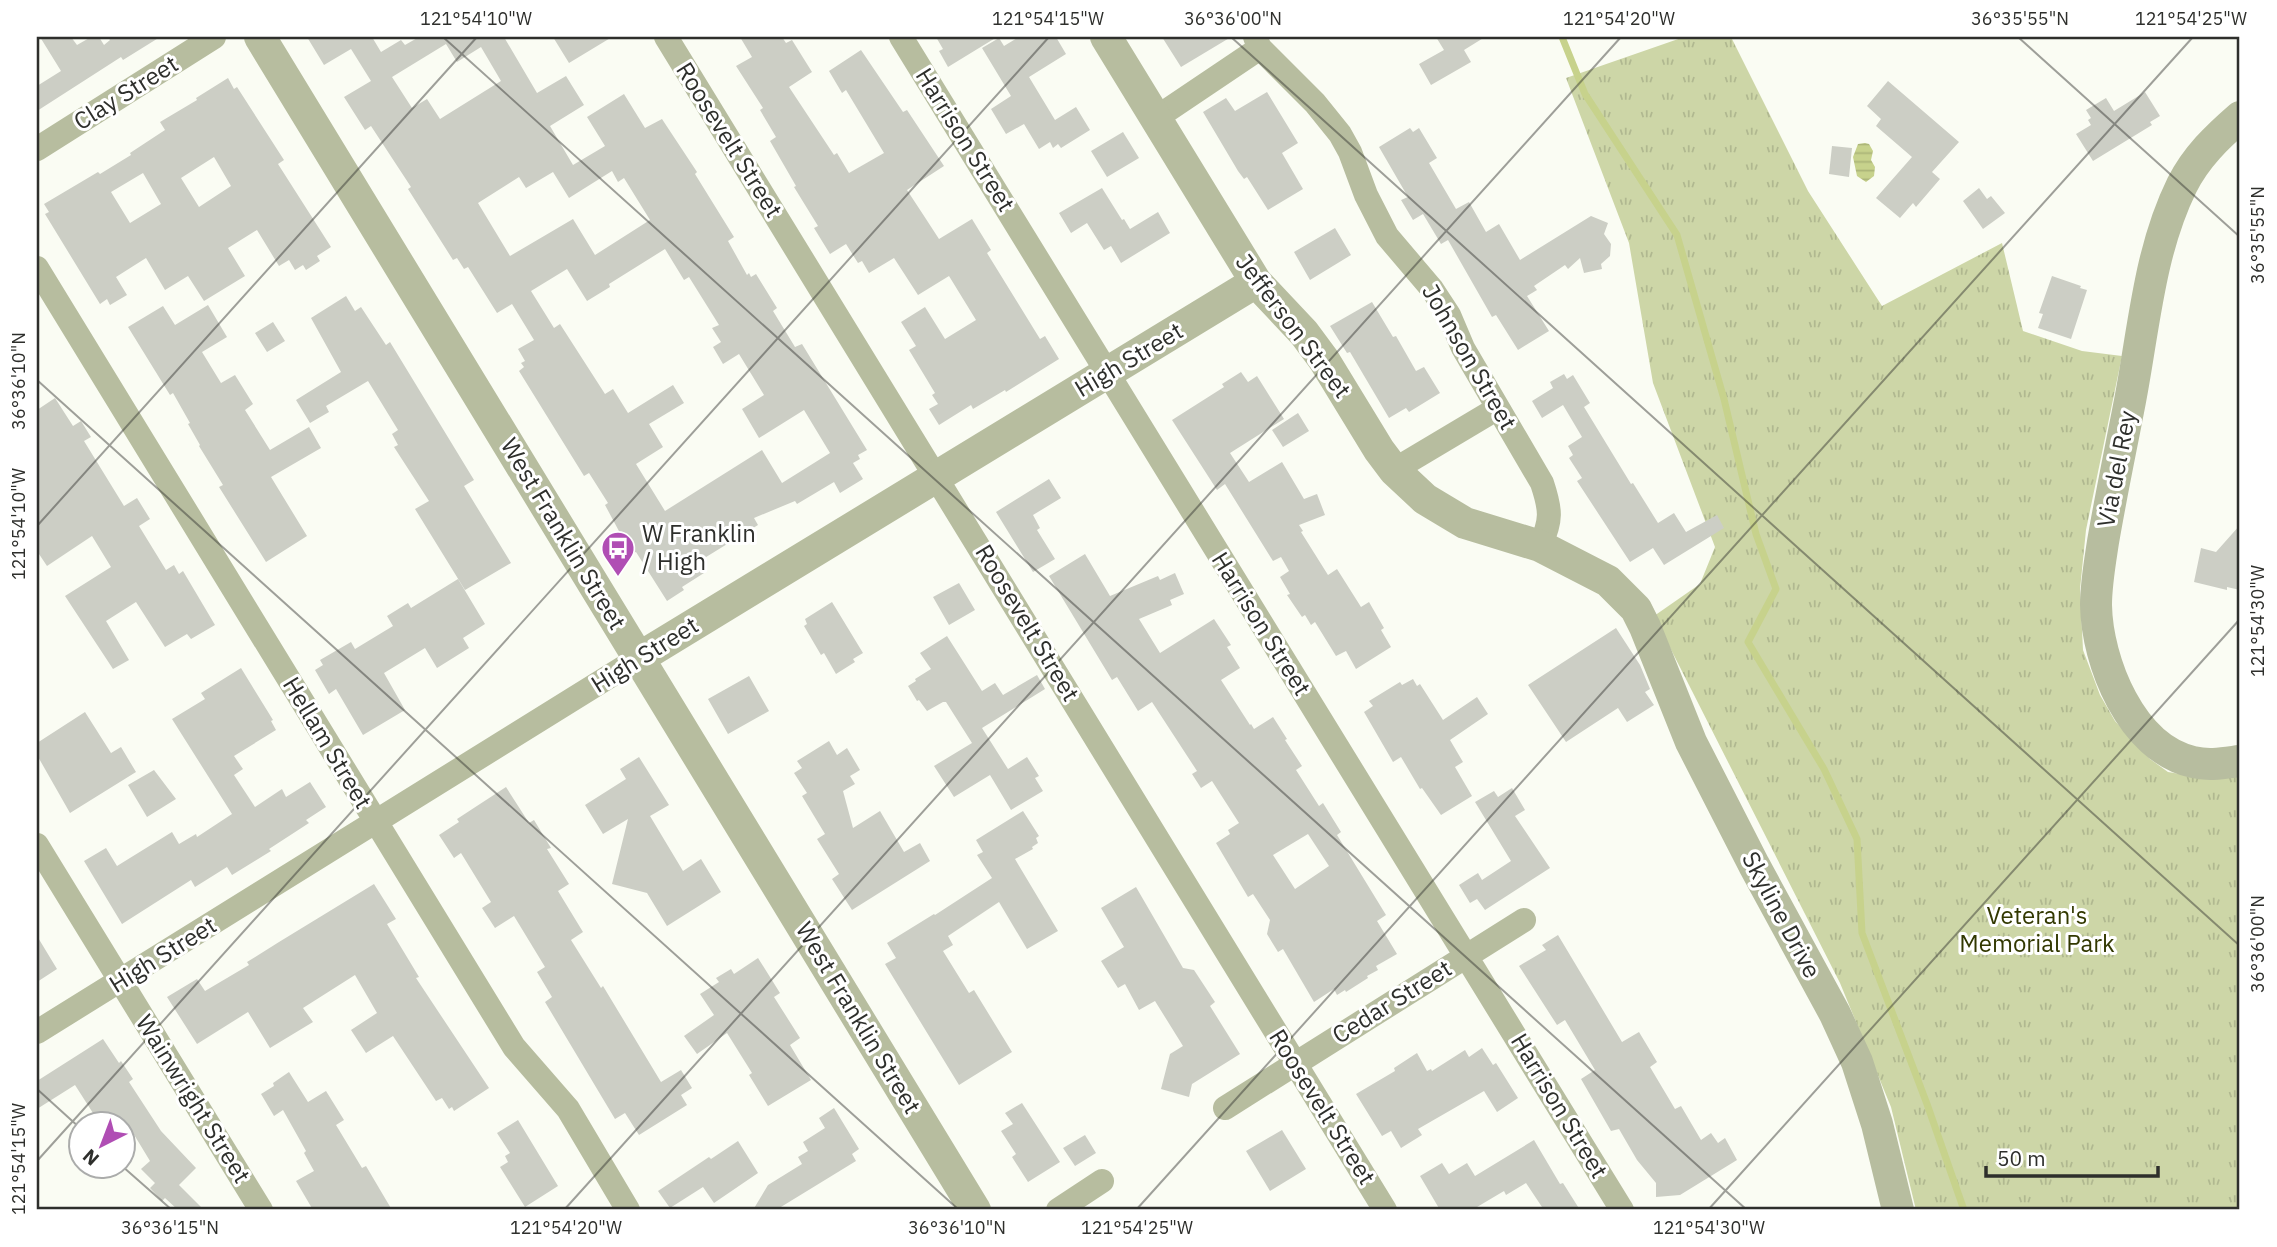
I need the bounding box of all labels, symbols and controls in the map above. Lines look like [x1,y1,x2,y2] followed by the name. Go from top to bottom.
[420,7,532,30] text: 121°54'10"W
[992,7,1104,30] text: 121°54'15"W
[1184,7,1282,30] text: 36°36'00"N
[1563,7,1675,30] text: 121°54'20"W
[1971,7,2069,30] text: 36°35'55"N
[2135,7,2247,30] text: 121°54'25"W
[67,47,184,137] street label: Clay Street
[669,56,790,223] street label: Roosevelt Street
[909,62,1023,217] street label: Harrison Street
[2246,186,2269,284] text: 36°35'55"N
[1229,247,1359,404] street label: Jefferson Street
[1415,278,1525,435] street label: Johnson Street
[1068,314,1188,404] street label: High Street
[7,332,30,430] text: 36°36'10"N
[2089,408,2143,530] street label: Via del Rey
[494,432,634,635] street label: West Franklin Street
[7,468,30,580] text: 121°54'10"W
[642,517,756,577] place label: W Franklin / High
[599,529,637,578] bus stop icon: W Franklin / High
[968,538,1087,707] street label: Roosevelt Street
[1205,546,1319,701] street label: Harrison Street
[2246,565,2269,677] text: 121°54'30"W
[585,609,704,700] street label: High Street
[276,671,380,814] street label: Hellam Street
[1735,846,1829,984] street label: Skyline Drive
[2246,895,2269,993] text: 36°36'00"N
[1959,899,2115,959] park label: Veteran's Memorial Park
[103,909,222,1000] street label: High Street
[789,916,929,1119] street label: West Franklin Street
[1326,952,1457,1051] street label: Cedar Street
[129,1008,259,1189] street label: Wainwright Street
[1262,1023,1383,1190] street label: Roosevelt Street
[1504,1027,1616,1184] street label: Harrison Street
[7,1103,30,1215] text: 121°54'15"W
[66,1110,136,1180] north arrow
[1986,1135,2158,1179] scale bar
[77,1144,104,1171] text: N
[1997,1144,2046,1172] text: 50 m
[121,1216,219,1239] text: 36°36'15"N
[510,1216,622,1239] text: 121°54'20"W
[908,1216,1006,1239] text: 36°36'10"N
[1081,1216,1193,1239] text: 121°54'25"W
[1653,1216,1765,1239] text: 121°54'30"W

